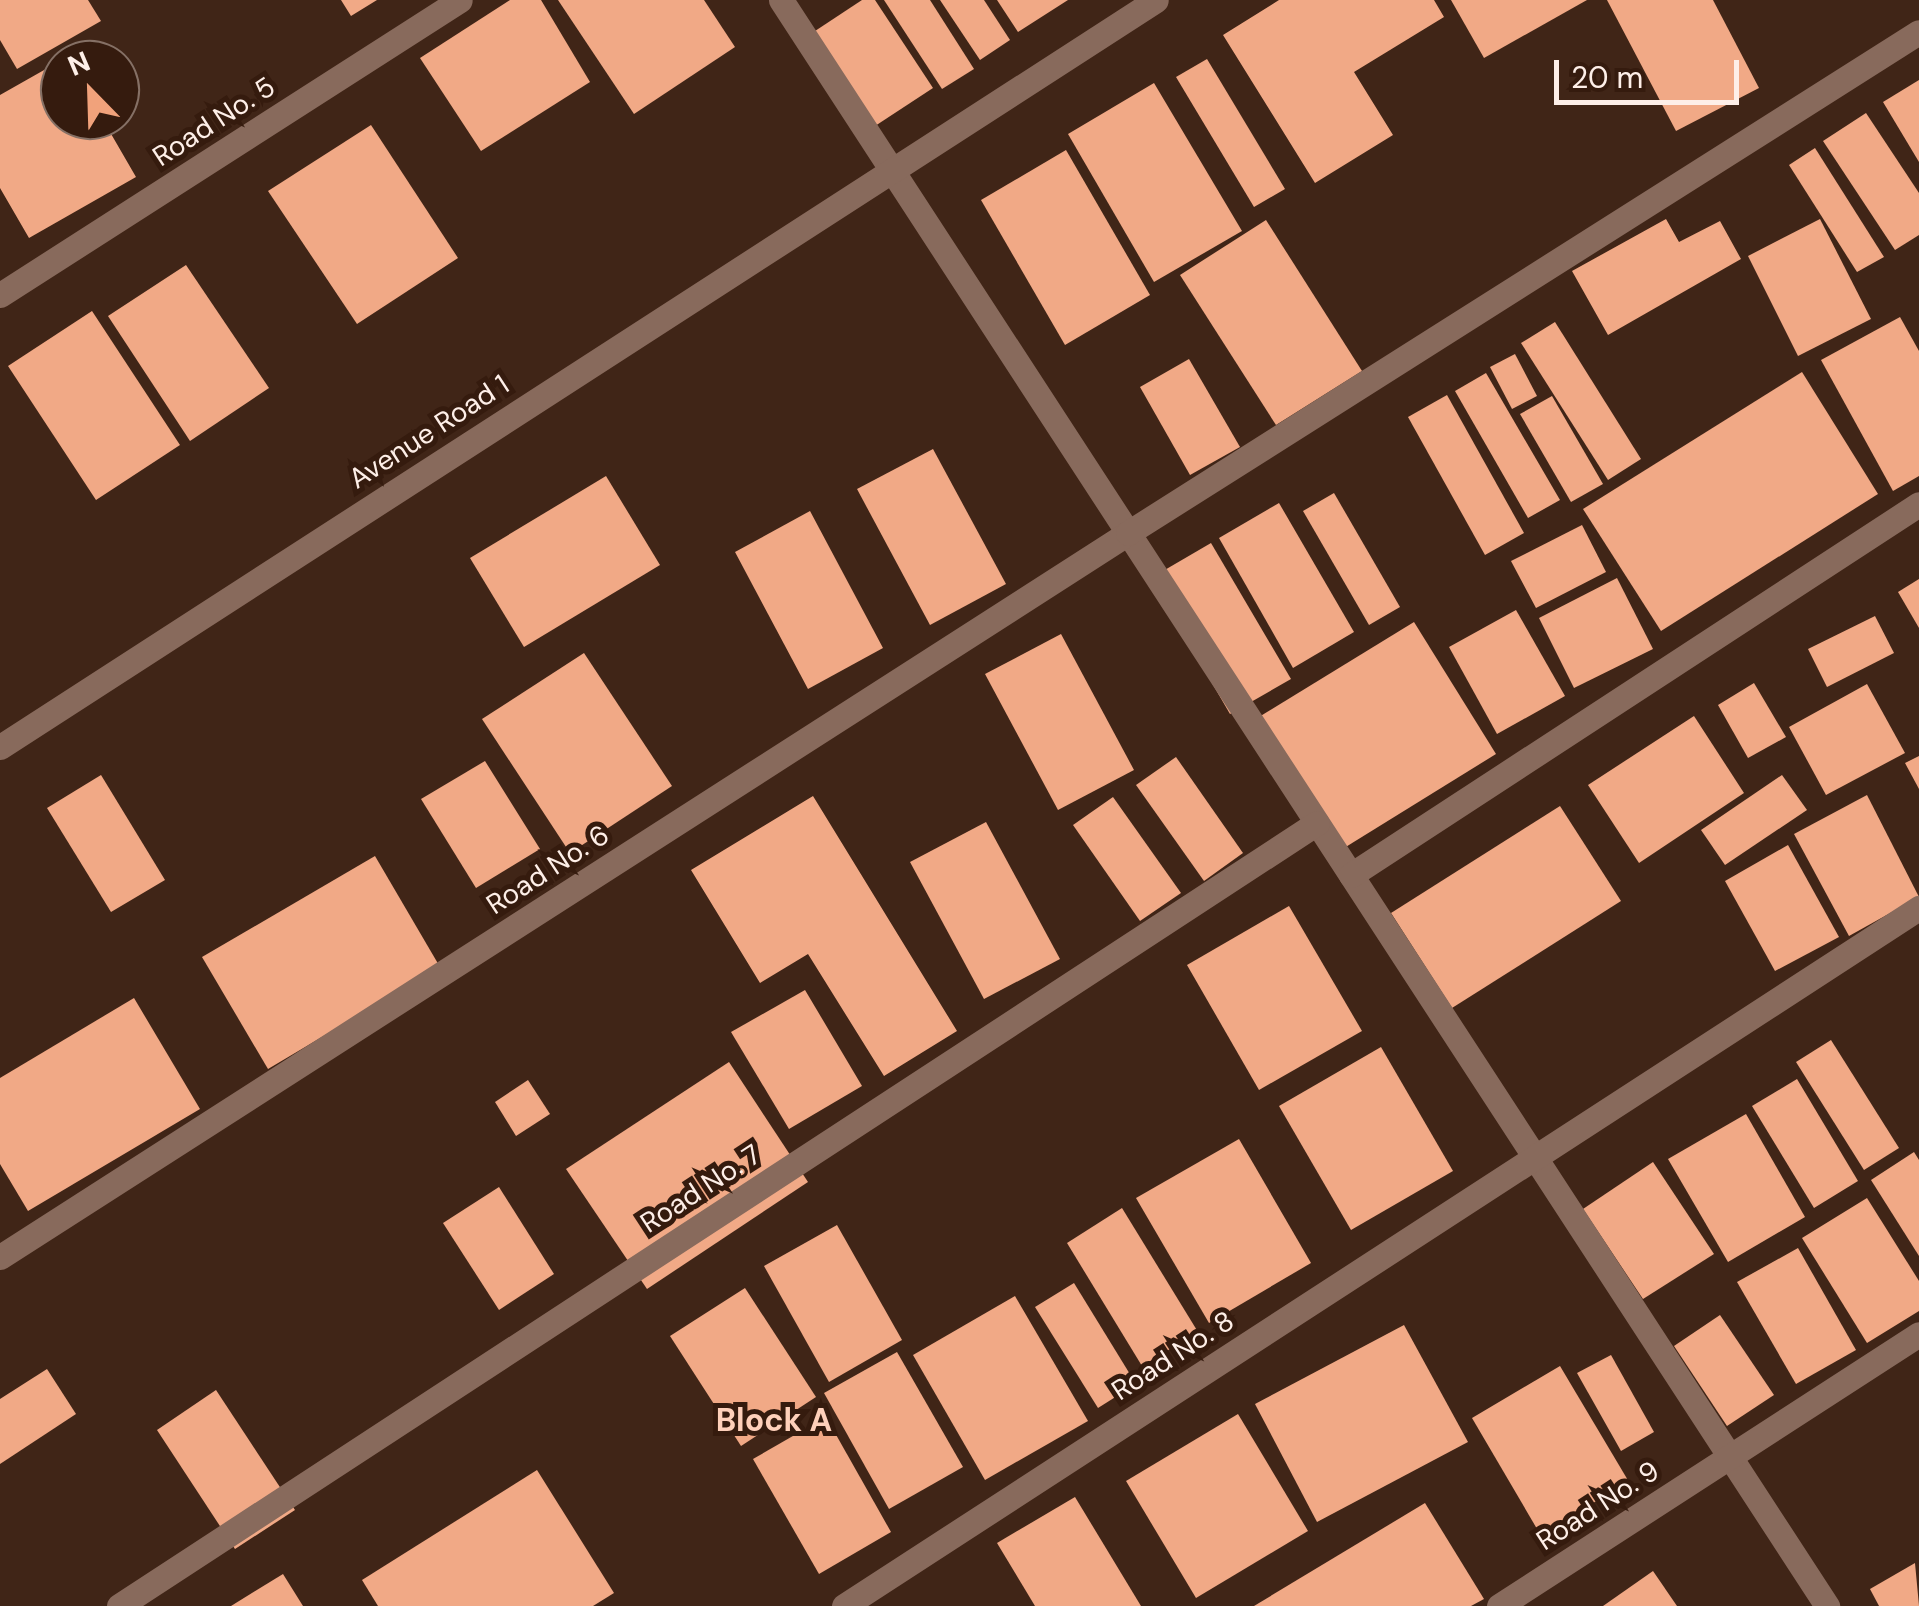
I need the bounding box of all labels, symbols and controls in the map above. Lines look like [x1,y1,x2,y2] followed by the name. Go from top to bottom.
[40,40,140,140] north arrow
[1559,40,1744,102] scale bar
[62,43,95,85] text: N
[1571,58,1643,97] text: 20 m
[147,70,281,174] street label: Road No. 5
[343,368,515,496] street label: Avenue Road 1
[480,818,616,922] street label: Road No. 6
[635,1138,767,1240] street label: Road No. 7
[1106,1304,1240,1408] street label: Road No. 8
[716,1401,832,1439] district label: Block A
[1530,1454,1666,1558] street label: Road No. 9

